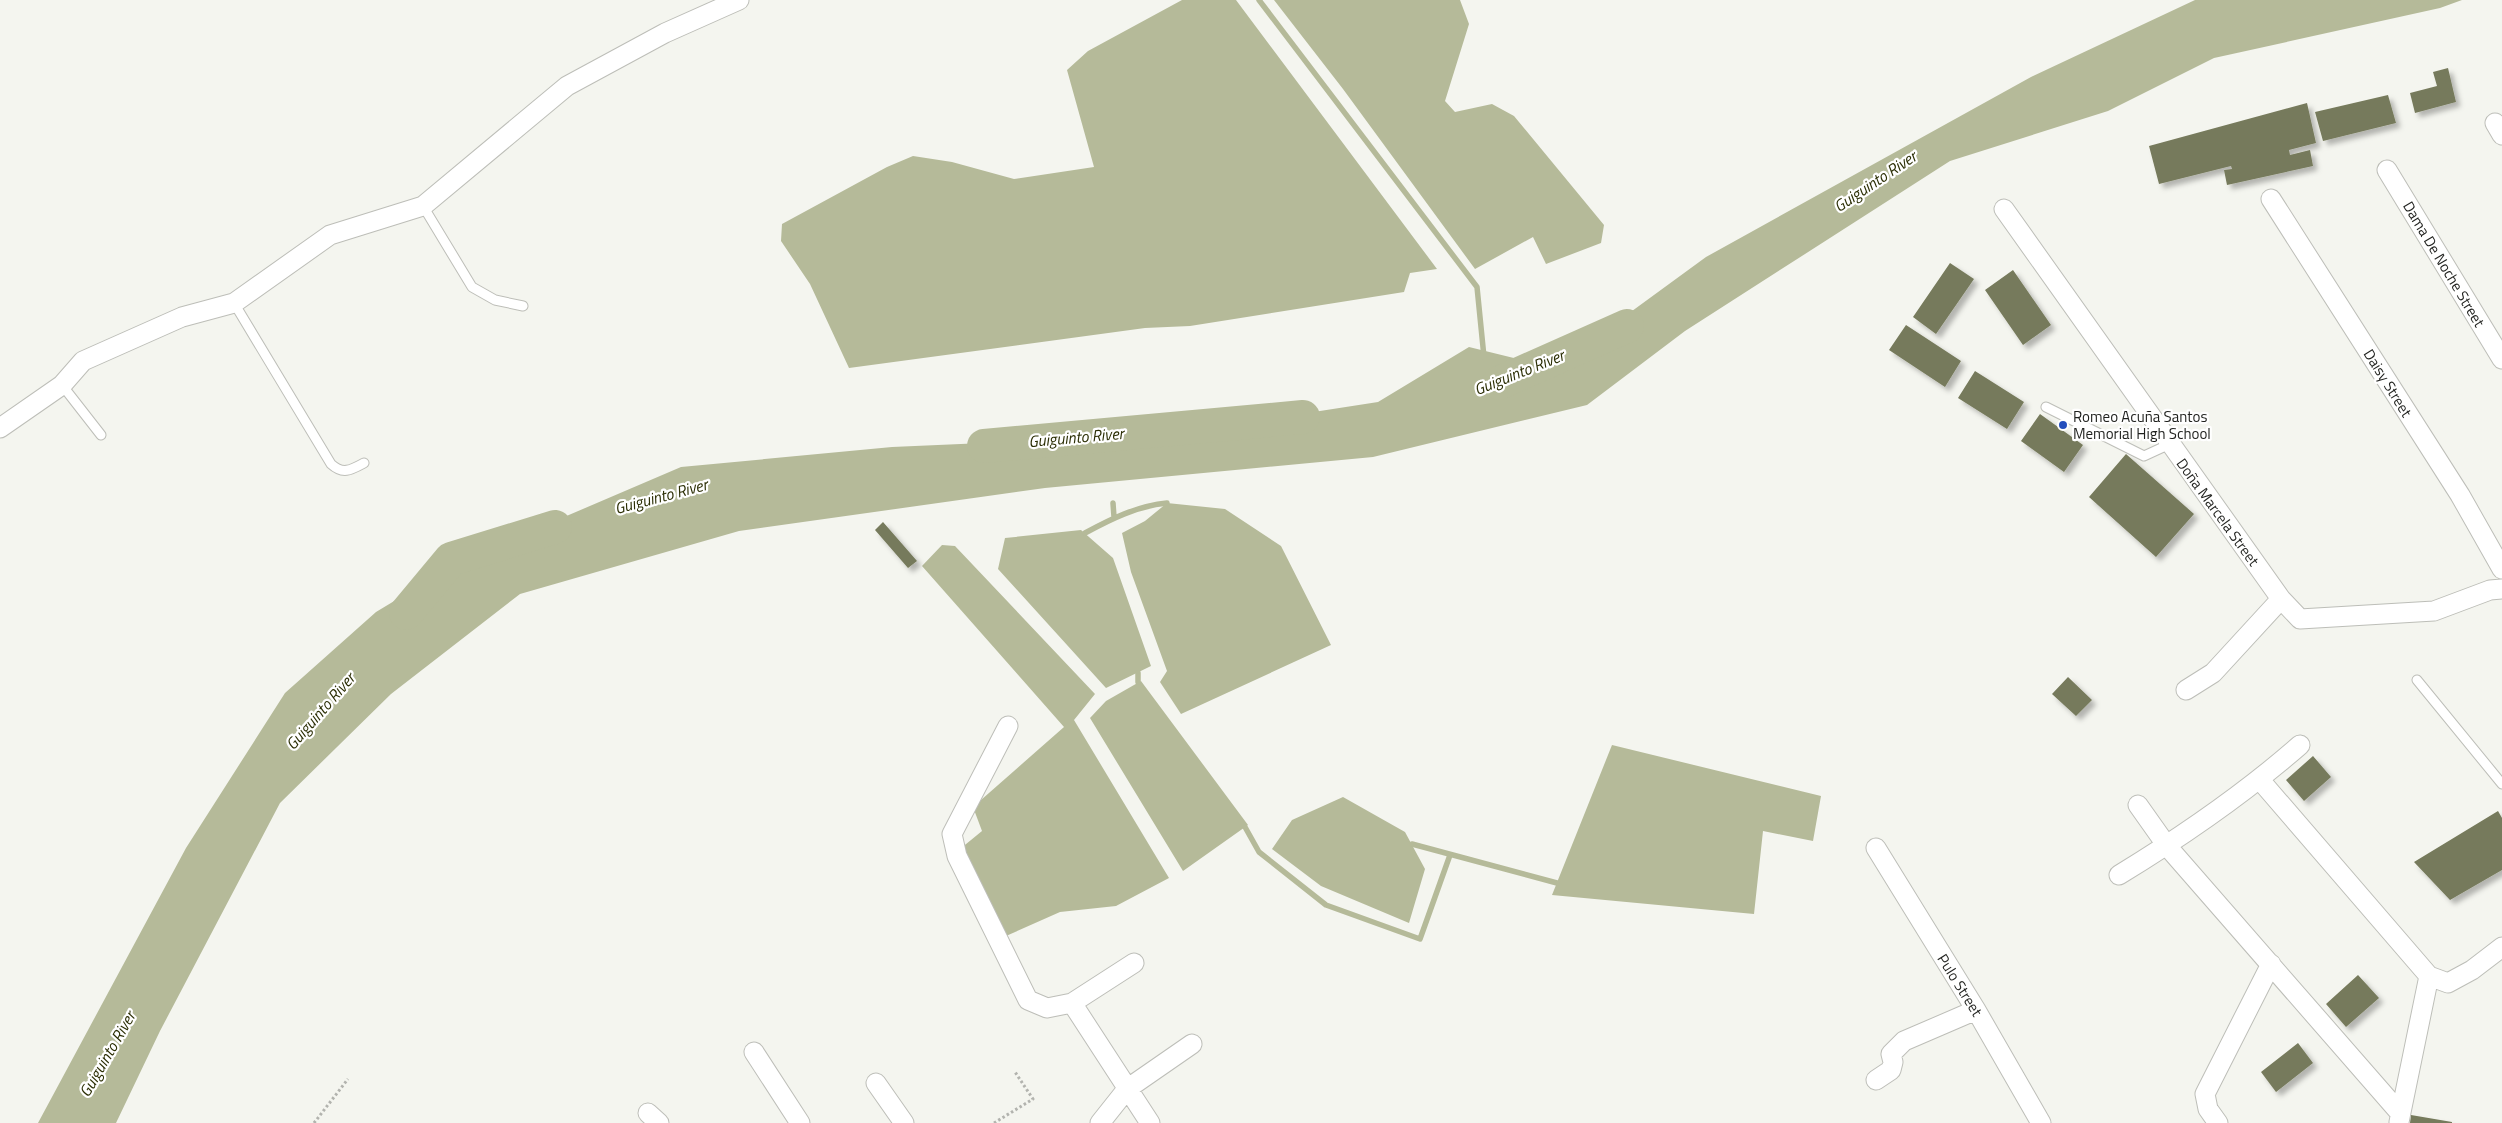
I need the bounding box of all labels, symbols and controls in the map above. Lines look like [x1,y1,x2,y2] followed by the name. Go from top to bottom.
[1829,143,1923,218] water label: Guiguinto River
[2397,197,2491,332] street label: Dama De Noche Street
[1470,342,1570,401] water label: Guiguinto River
[2358,344,2418,422] street label: Daisy Street
[2073,405,2211,445] place label: Romeo Acuña Santos Memorial High School
[2057,419,2069,431] marker: Romeo Acuña Santos Memorial High School
[1027,421,1126,453] water label: Guiguinto River
[2171,453,2266,571] street label: Doña Marcela Street
[612,472,712,520] water label: Guiguinto River
[280,666,362,755] water label: Guiguinto River
[1932,949,1989,1021] street label: Pulo Street
[73,1005,142,1101] water label: Guiguinto River

